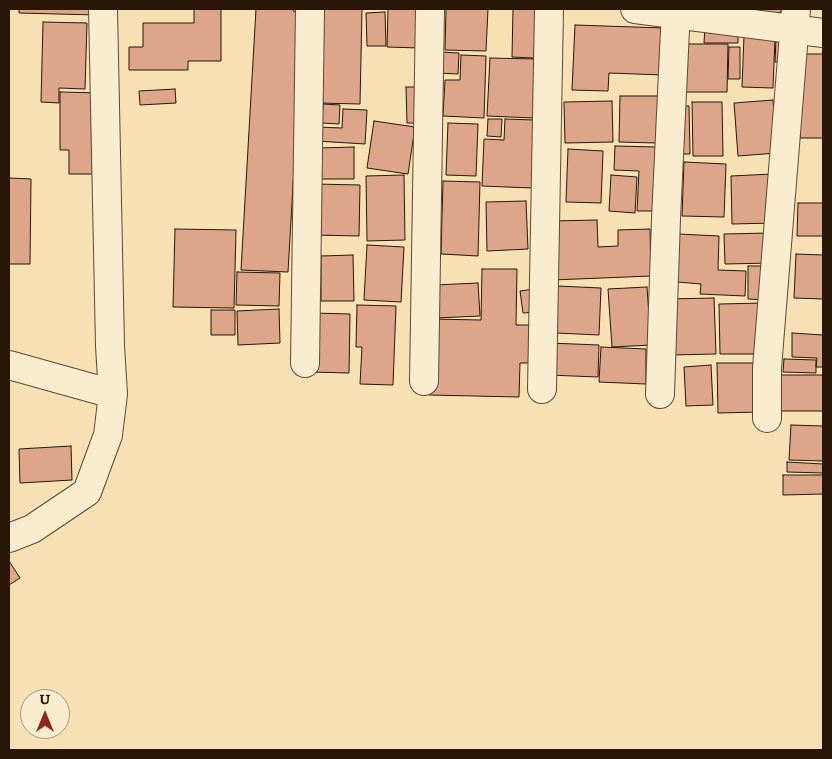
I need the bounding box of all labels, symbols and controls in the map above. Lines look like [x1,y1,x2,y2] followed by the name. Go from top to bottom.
[20,689,70,739] north arrow
[40,691,50,709] text: U

